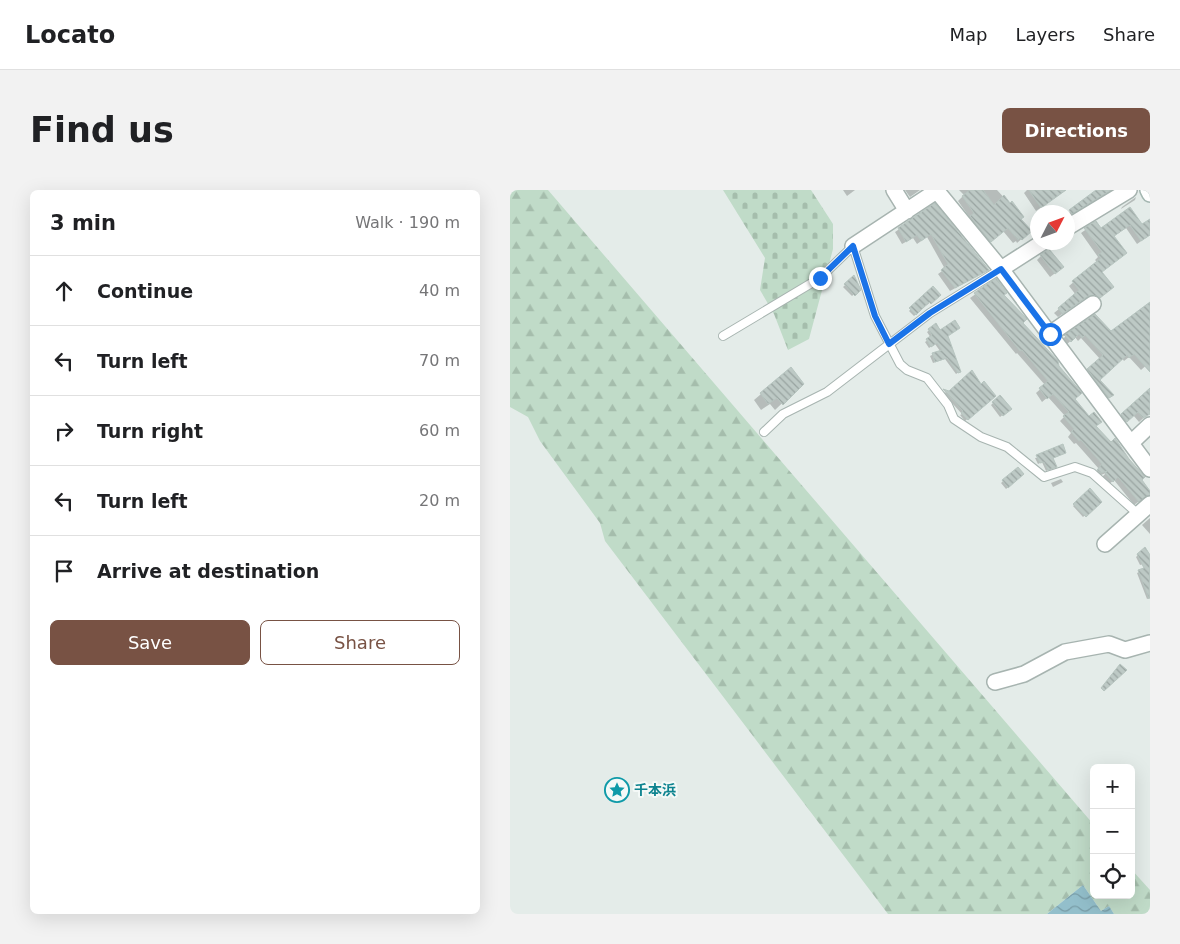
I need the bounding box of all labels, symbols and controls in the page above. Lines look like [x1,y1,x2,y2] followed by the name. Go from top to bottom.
[25,21,115,49] text: Locato
[949,24,987,45] text: Map
[1015,24,1075,45] text: Layers
[1103,24,1155,45] text: Share
[1002,108,1150,153] button: Directions
[30,110,174,150] text: Find us
[1030,205,1075,250] north arrow
[50,211,116,235] text: 3 min
[355,213,460,232] text: Walk · 190 m
[809,267,832,290] route end
[50,277,78,305] icon: ahead
[97,280,193,302] text: Continue
[419,281,460,300] text: 40 m
[1039,323,1062,346] route start
[50,347,78,375] icon: left
[97,350,188,372] text: Turn left
[419,351,460,370] text: 70 m
[50,417,78,445] icon: right
[97,420,203,442] text: Turn right
[419,421,460,440] text: 60 m
[50,487,78,515] icon: left
[97,490,188,512] text: Turn left
[419,491,460,510] text: 20 m
[50,557,78,585] icon: arrive
[97,560,319,582] text: Arrive at destination
[50,620,250,665] button: Save
[260,620,460,665] button: Share
[1090,764,1135,899] map controls
[1090,764,1135,809] button: +
[604,777,630,803] place icon: 千本浜
[634,782,676,798] place label: 千本浜
[1090,809,1135,854] button: −
[1090,854,1135,899] button: locate

